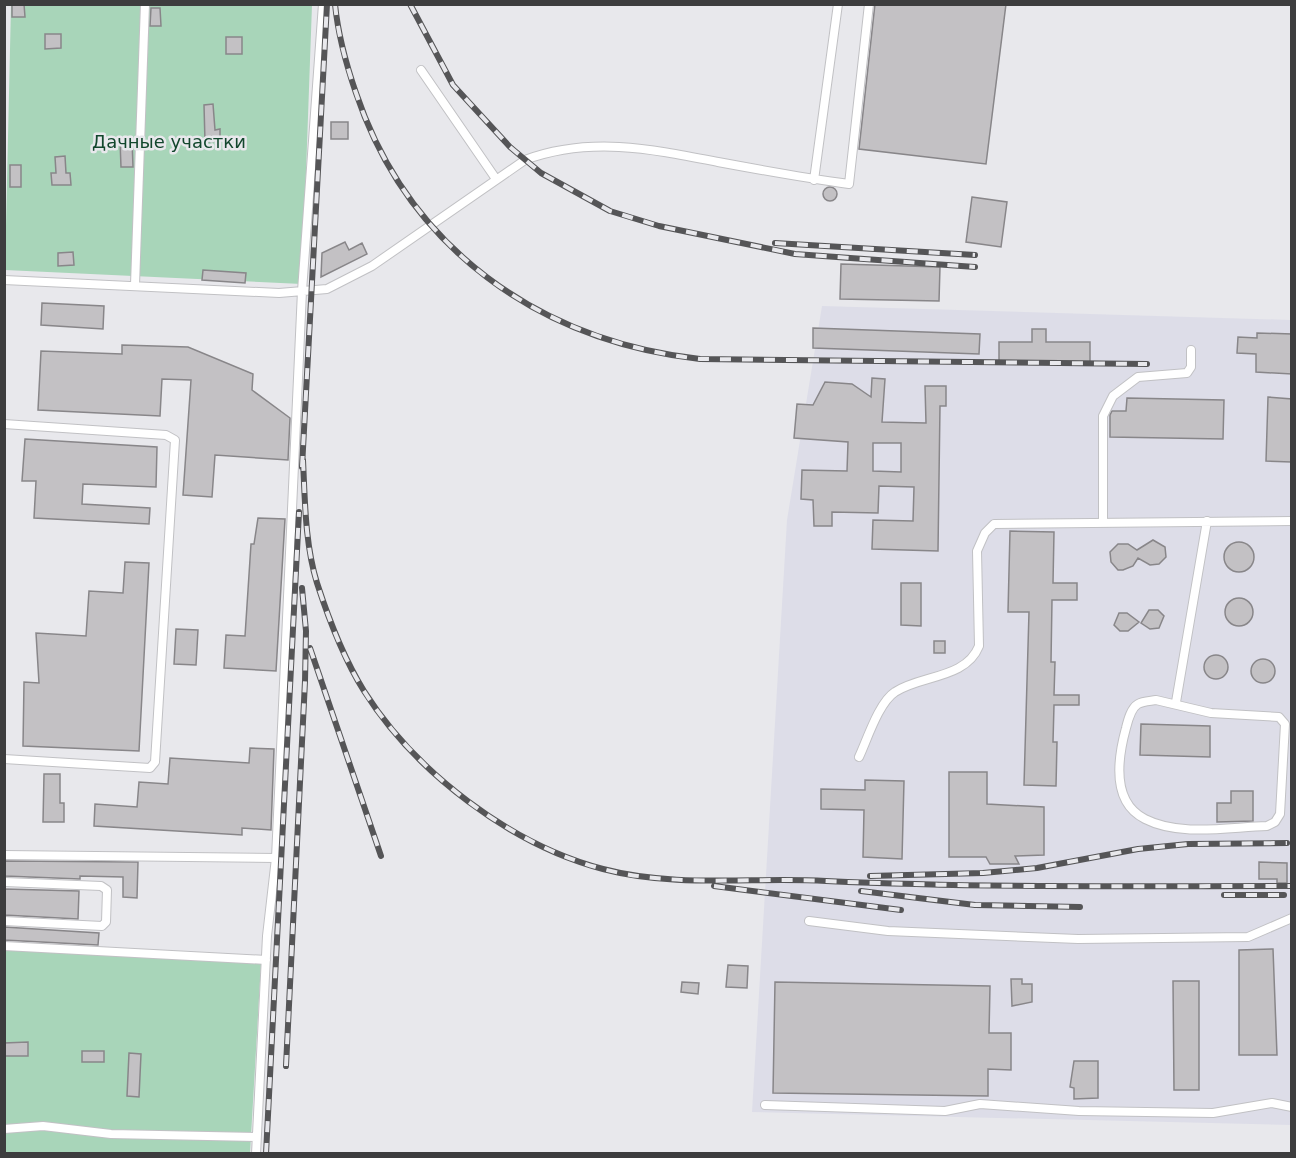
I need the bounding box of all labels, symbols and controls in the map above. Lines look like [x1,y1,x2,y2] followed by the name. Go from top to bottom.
[92,131,246,152] park label: Дачные участки

